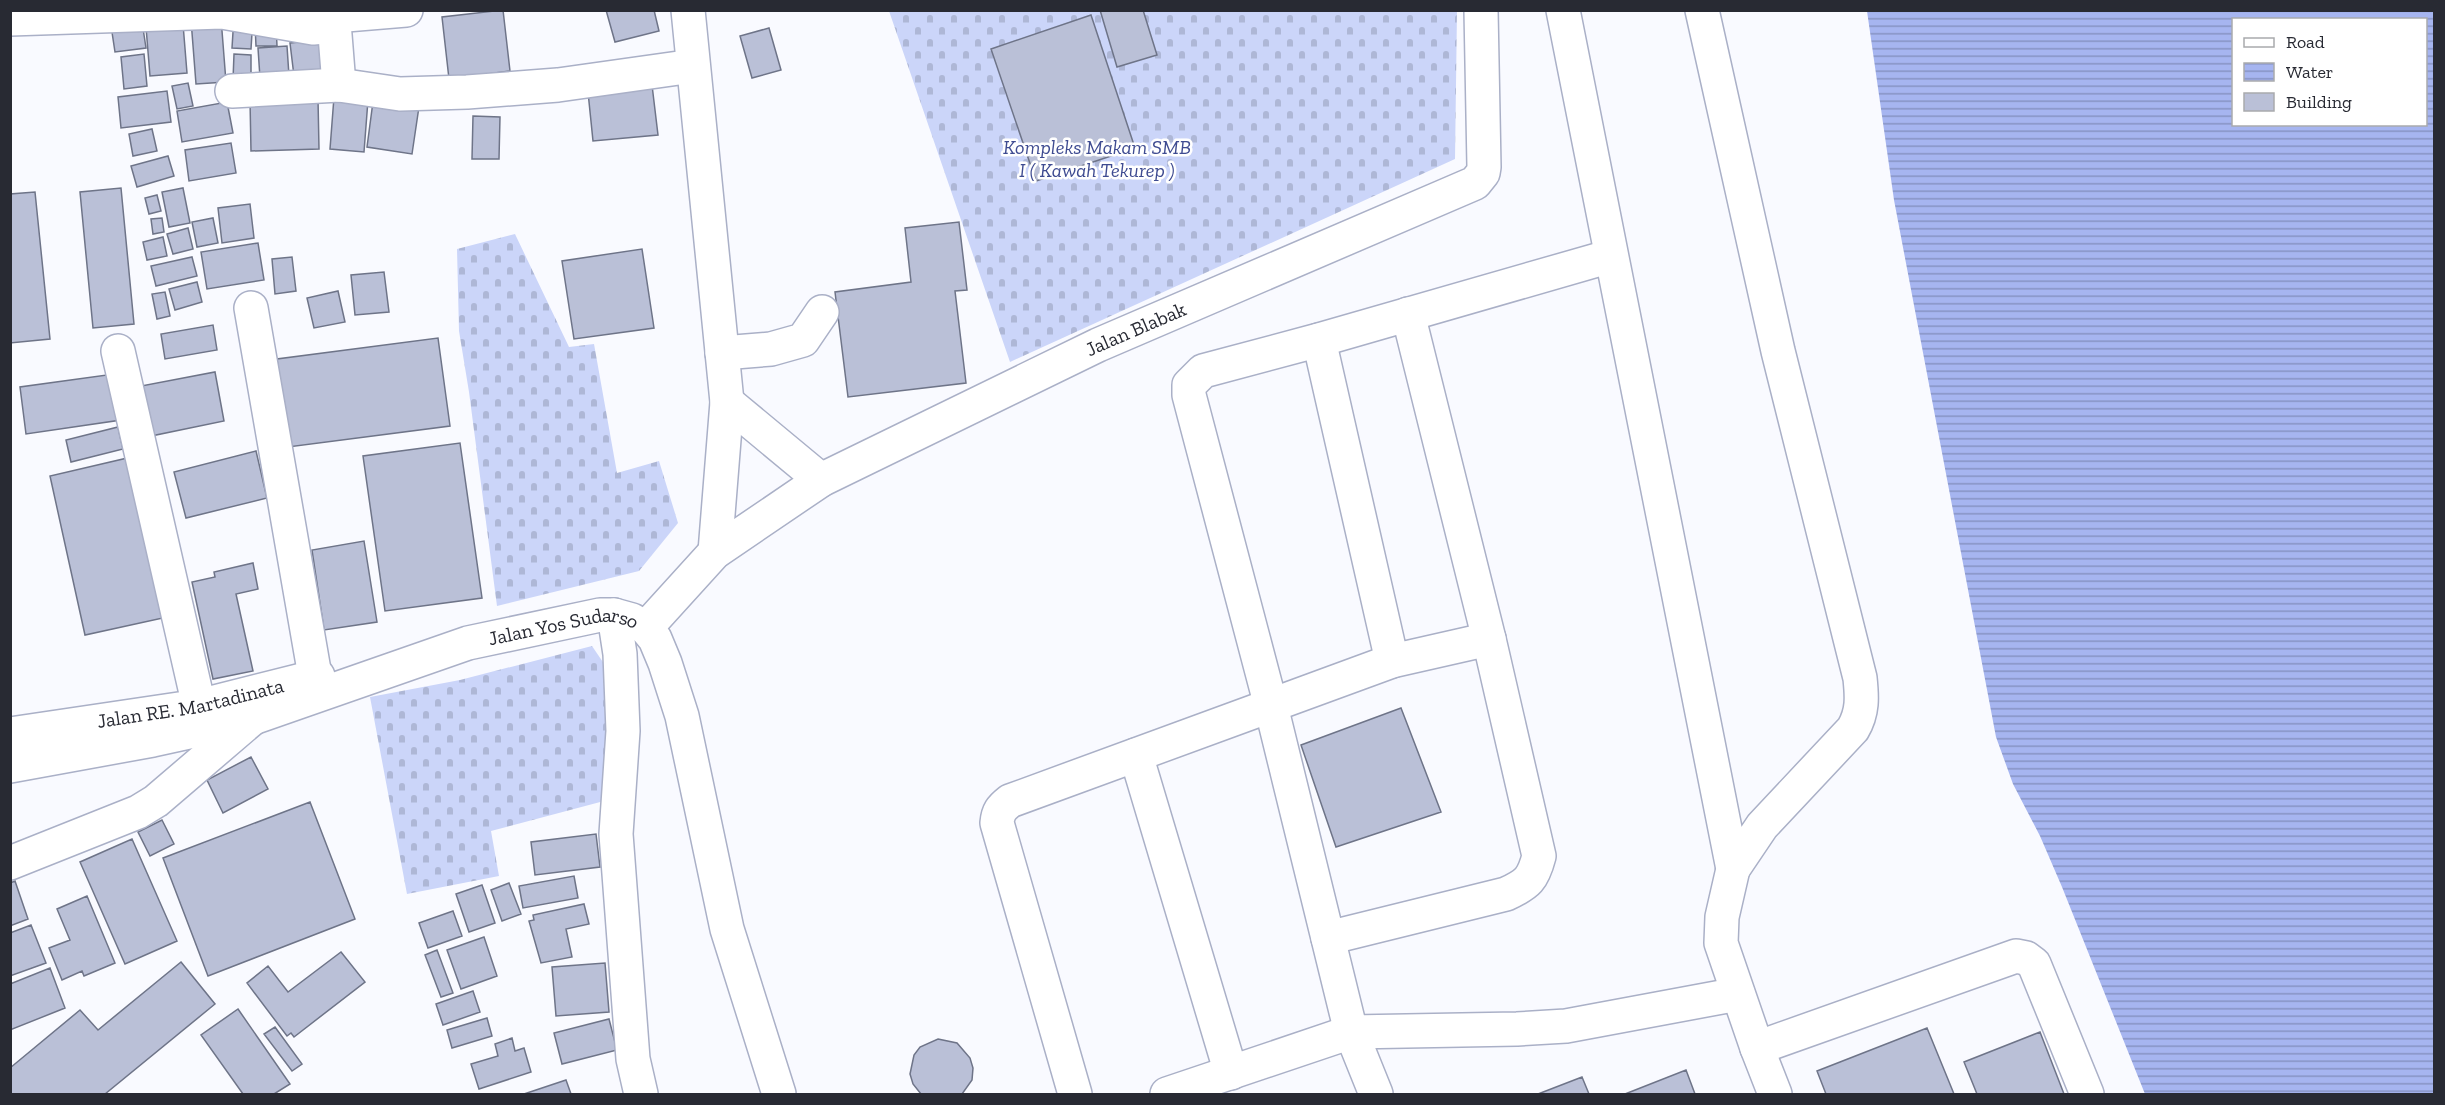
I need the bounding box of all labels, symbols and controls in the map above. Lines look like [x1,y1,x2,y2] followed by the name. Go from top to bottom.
[2232,18,2427,126] legend
[2286,31,2325,53] text: Road
[2286,61,2333,83] text: Water
[2286,91,2352,113] text: Building
[1003,135,1191,182] park label: Kompleks Makam SMB I ( Kawah Tekurep )
[1082,296,1190,361] street label: Jalan Blabak
[486,603,644,650] street label: Jalan Yos Sudarso
[95,673,286,733] street label: Jalan RE. Martadinata

